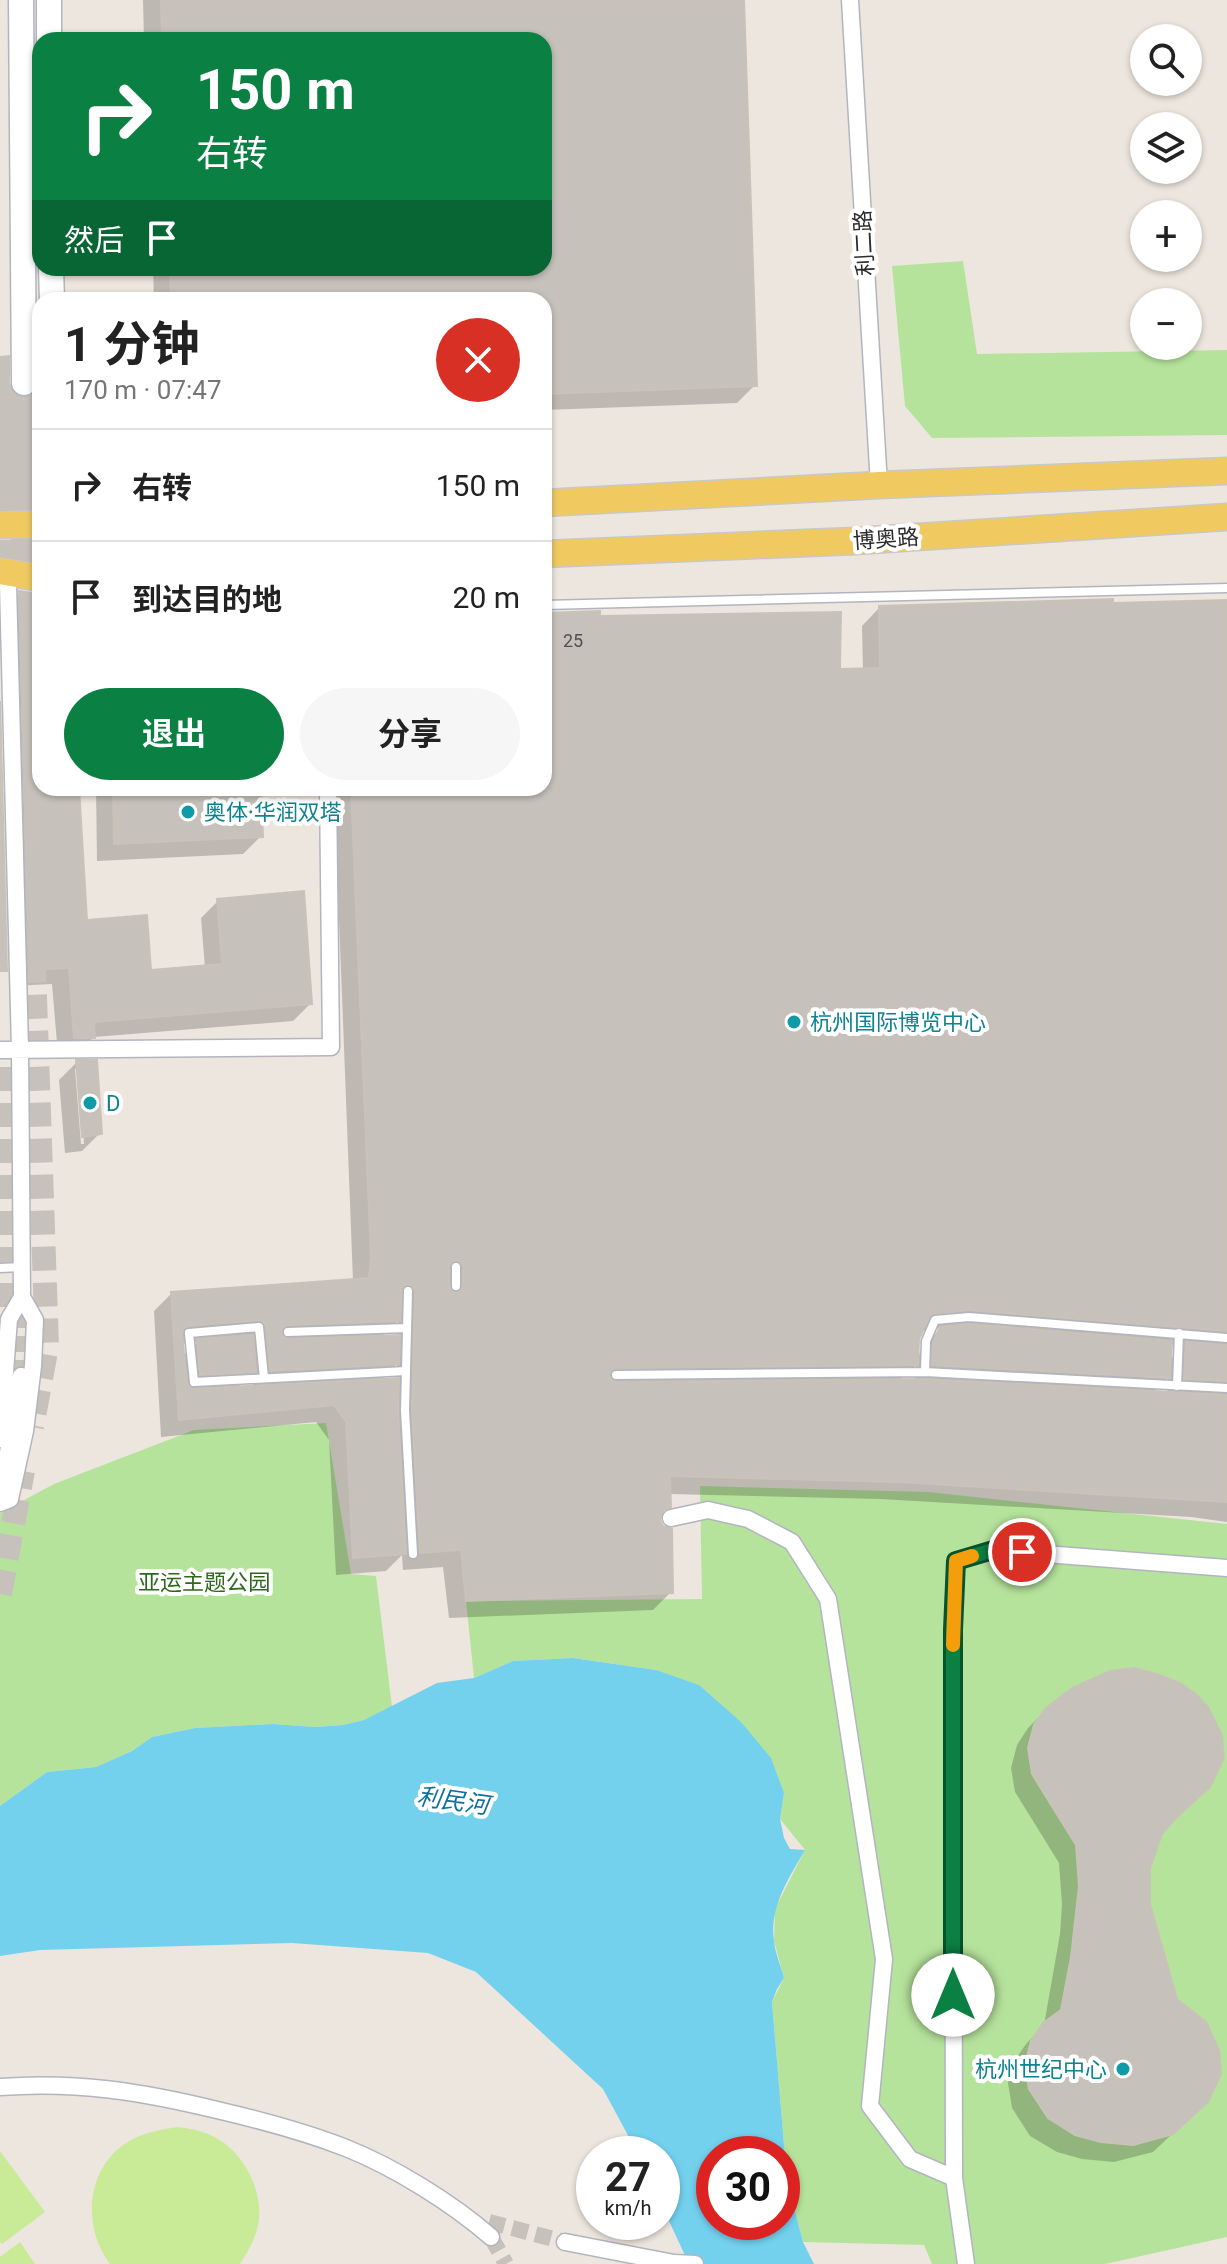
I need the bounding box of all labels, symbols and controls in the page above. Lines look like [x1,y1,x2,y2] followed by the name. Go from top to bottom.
[1130,24,1202,360] map controls
[1130,24,1202,96] button: search
[196,57,355,123] text: 150 m
[64,64,168,168] icon: right
[1130,112,1202,184] button: layers
[196,133,268,175] text: 右转
[1130,200,1202,272] button: +
[850,209,878,277] street label: 利二路
[140,216,184,260] icon: arrive
[64,223,124,258] text: 然后
[1130,288,1202,360] button: −
[64,316,199,373] text: 1 分钟
[436,318,520,402] button: close
[64,375,222,405] text: 170 m · 07:47
[64,463,108,507] icon: right
[436,468,520,503] text: 150 m
[132,470,192,505] text: 右转
[852,524,920,554] street label: 博奥路
[64,575,108,619] icon: arrive
[453,580,520,615] text: 20 m
[132,582,282,617] text: 到达目的地
[563,630,583,651] house number: 25
[64,688,284,780] button: 退出
[300,688,520,780] button: 分享
[204,800,342,825] place label: 奥体·华润双塔
[179,803,197,821] marker: 奥体·华润双塔
[810,1010,986,1035] place label: 杭州国际博览中心
[785,1013,803,1031] marker: 杭州国际博览中心
[106,1091,120,1116] place label: D
[81,1094,99,1112] marker: D
[988,1518,1056,1586] pin
[1000,1530,1044,1574] icon: arrive
[138,1570,270,1595] park label: 亚运主题公园
[415,1782,495,1820] water label: 利民河
[911,1953,995,2037] position arrow
[975,2057,1107,2082] place label: 杭州世纪中心
[1114,2060,1132,2078] marker: 杭州世纪中心
[696,2136,800,2240] speed limit sign: 30
[605,2154,651,2201] text: 27
[605,2196,651,2220] text: km/h

